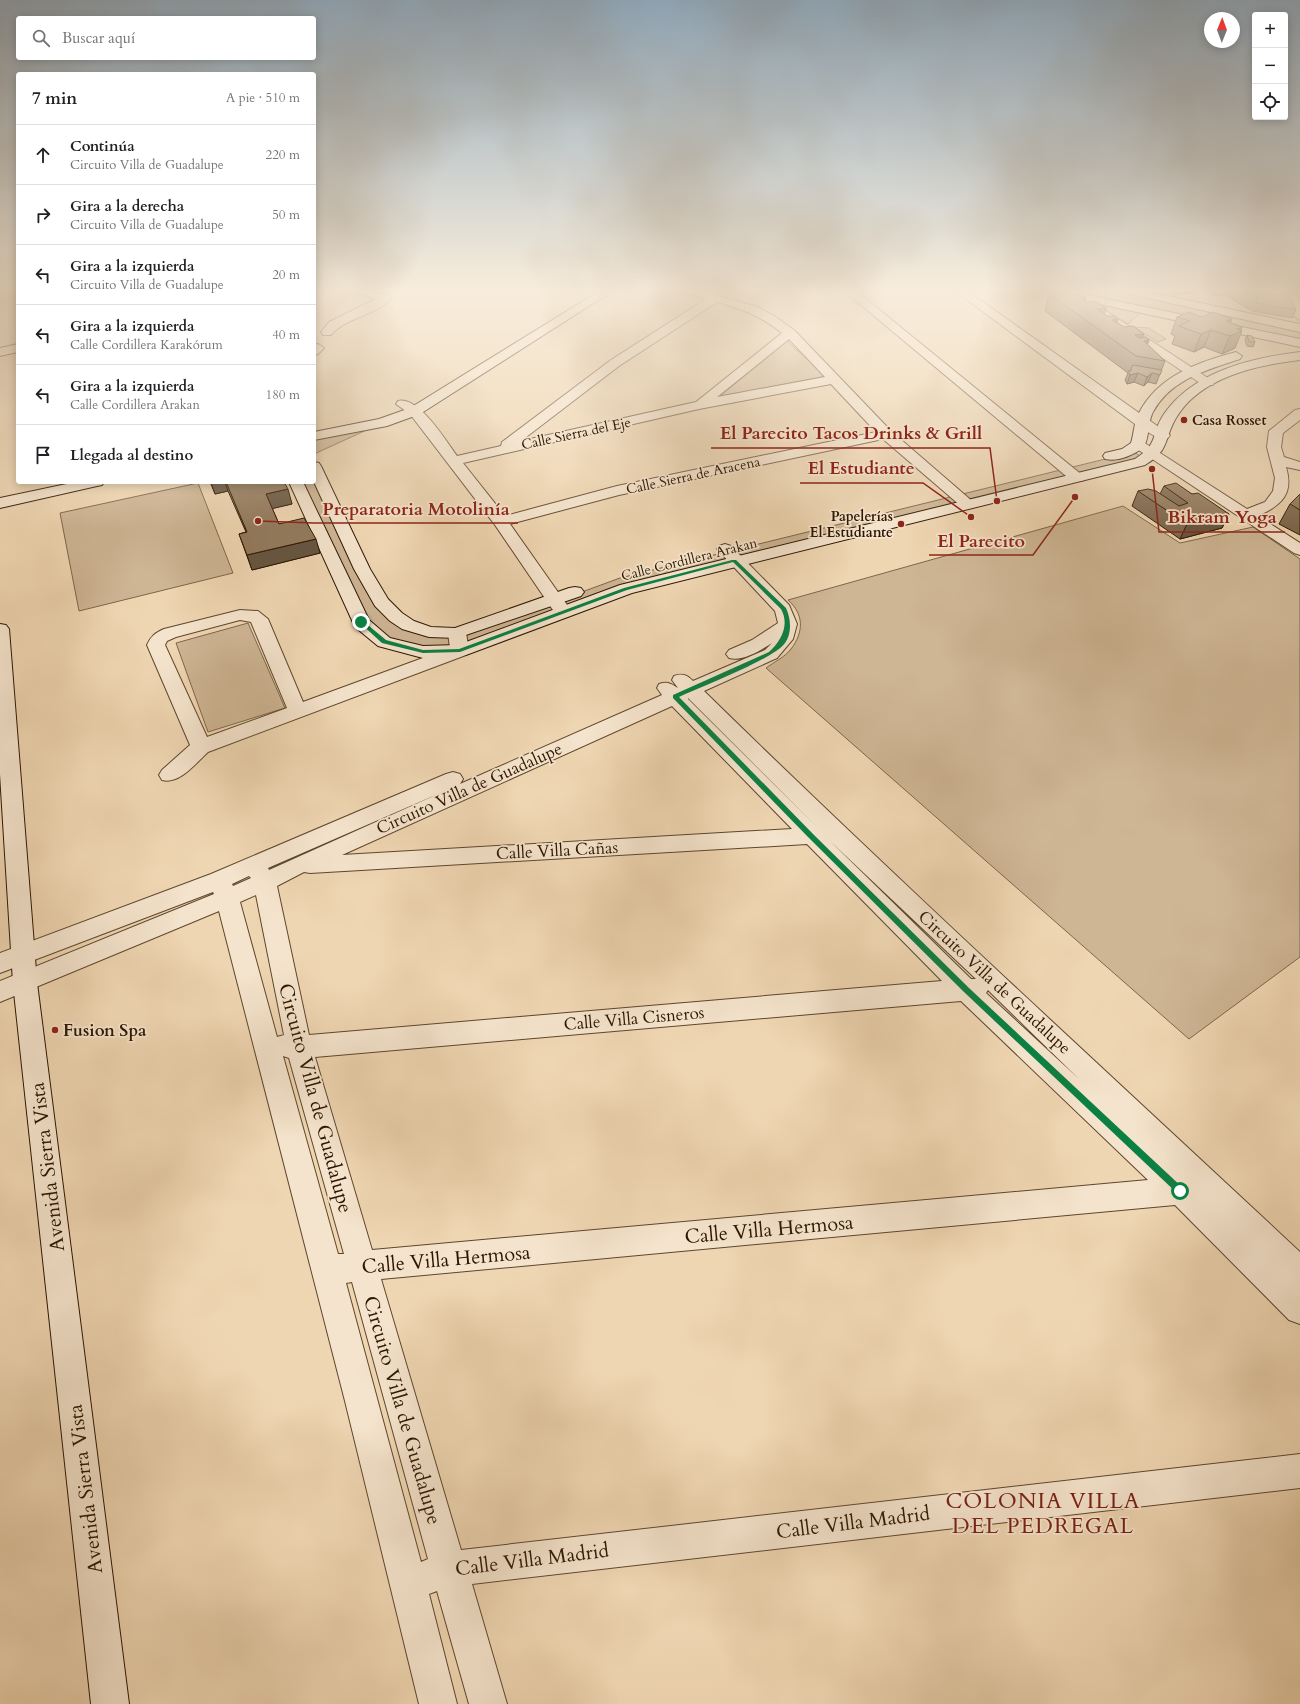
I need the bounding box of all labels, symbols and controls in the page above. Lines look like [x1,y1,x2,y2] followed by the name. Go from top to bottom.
[1204,12,1240,48] north arrow
[1252,12,1288,120] map controls
[1252,12,1288,48] button: +
[16,16,316,60] search box
[30,27,52,49] icon: search
[62,28,135,48] text: Buscar aquí
[1252,48,1288,84] button: −
[1252,84,1288,120] button: locate
[32,87,77,110] text: 7 min
[226,89,300,107] text: A pie · 510 m
[70,136,135,156] text: Continúa
[32,144,54,166] icon: ahead
[266,146,300,164] text: 220 m
[70,156,224,174] text: Circuito Villa de Guadalupe
[70,196,184,216] text: Gira a la derecha
[32,204,54,226] icon: right
[272,206,300,224] text: 50 m
[70,216,224,234] text: Circuito Villa de Guadalupe
[70,256,194,276] text: Gira a la izquierda
[32,264,54,286] icon: left
[272,266,300,284] text: 20 m
[70,276,224,294] text: Circuito Villa de Guadalupe
[70,316,194,336] text: Gira a la izquierda
[32,324,54,346] icon: left
[272,326,300,344] text: 40 m
[70,336,223,354] text: Calle Cordillera Karakórum
[70,376,194,396] text: Gira a la izquierda
[32,384,54,406] icon: left
[266,386,300,404] text: 180 m
[70,396,200,414] text: Calle Cordillera Arakan
[1192,411,1267,430] place label: Casa Rosset
[520,413,633,454] street label: Calle Sierra del Eje
[1179,415,1189,425] marker: Casa Rosset
[711,418,990,448] callout: El Parecito Tacos Drinks & Grill
[720,421,982,446] text: El Parecito Tacos Drinks & Grill
[32,444,54,466] icon: arrive
[70,445,193,465] text: Llegada al destino
[624,452,762,499] street label: Calle Sierra de Aracena
[800,453,923,483] callout: El Estudiante
[807,456,915,481] text: El Estudiante
[314,493,518,523] callout: Preparatoria Motolinía
[322,497,510,522] text: Preparatoria Motolinía
[1159,502,1285,532] callout: Bikram Yoga
[1167,505,1277,530] text: Bikram Yoga
[810,507,893,542] place label: Papelerías El Estudiante
[896,519,906,529] marker: Papelerías El Estudiante
[929,525,1033,555] callout: El Parecito
[937,529,1025,554] text: El Parecito
[619,533,759,586] street label: Calle Cordillera Arakan
[352,613,370,631] route end
[373,737,566,840] street label: Circuito Villa de Guadalupe
[495,836,619,865] street label: Calle Villa Cañas
[913,905,1076,1059] street label: Circuito Villa de Guadalupe
[272,980,359,1216] street label: Circuito Villa de Guadalupe
[563,1001,706,1036] street label: Calle Villa Cisneros
[63,1019,147,1042] place label: Fusion Spa
[50,1025,60,1035] marker: Fusion Spa
[24,1080,71,1253] street label: Avenida Sierra Vista
[1171,1182,1189,1200] route start
[684,1209,855,1250] street label: Calle Villa Hermosa
[361,1239,532,1280] street label: Calle Villa Hermosa
[357,1293,448,1528] street label: Circuito Villa de Guadalupe
[62,1402,109,1575] street label: Avenida Sierra Vista
[946,1486,1140,1541] district label: COLONIA VILLA DEL PEDREGAL
[775,1500,932,1545] street label: Calle Villa Madrid
[454,1537,611,1582] street label: Calle Villa Madrid

